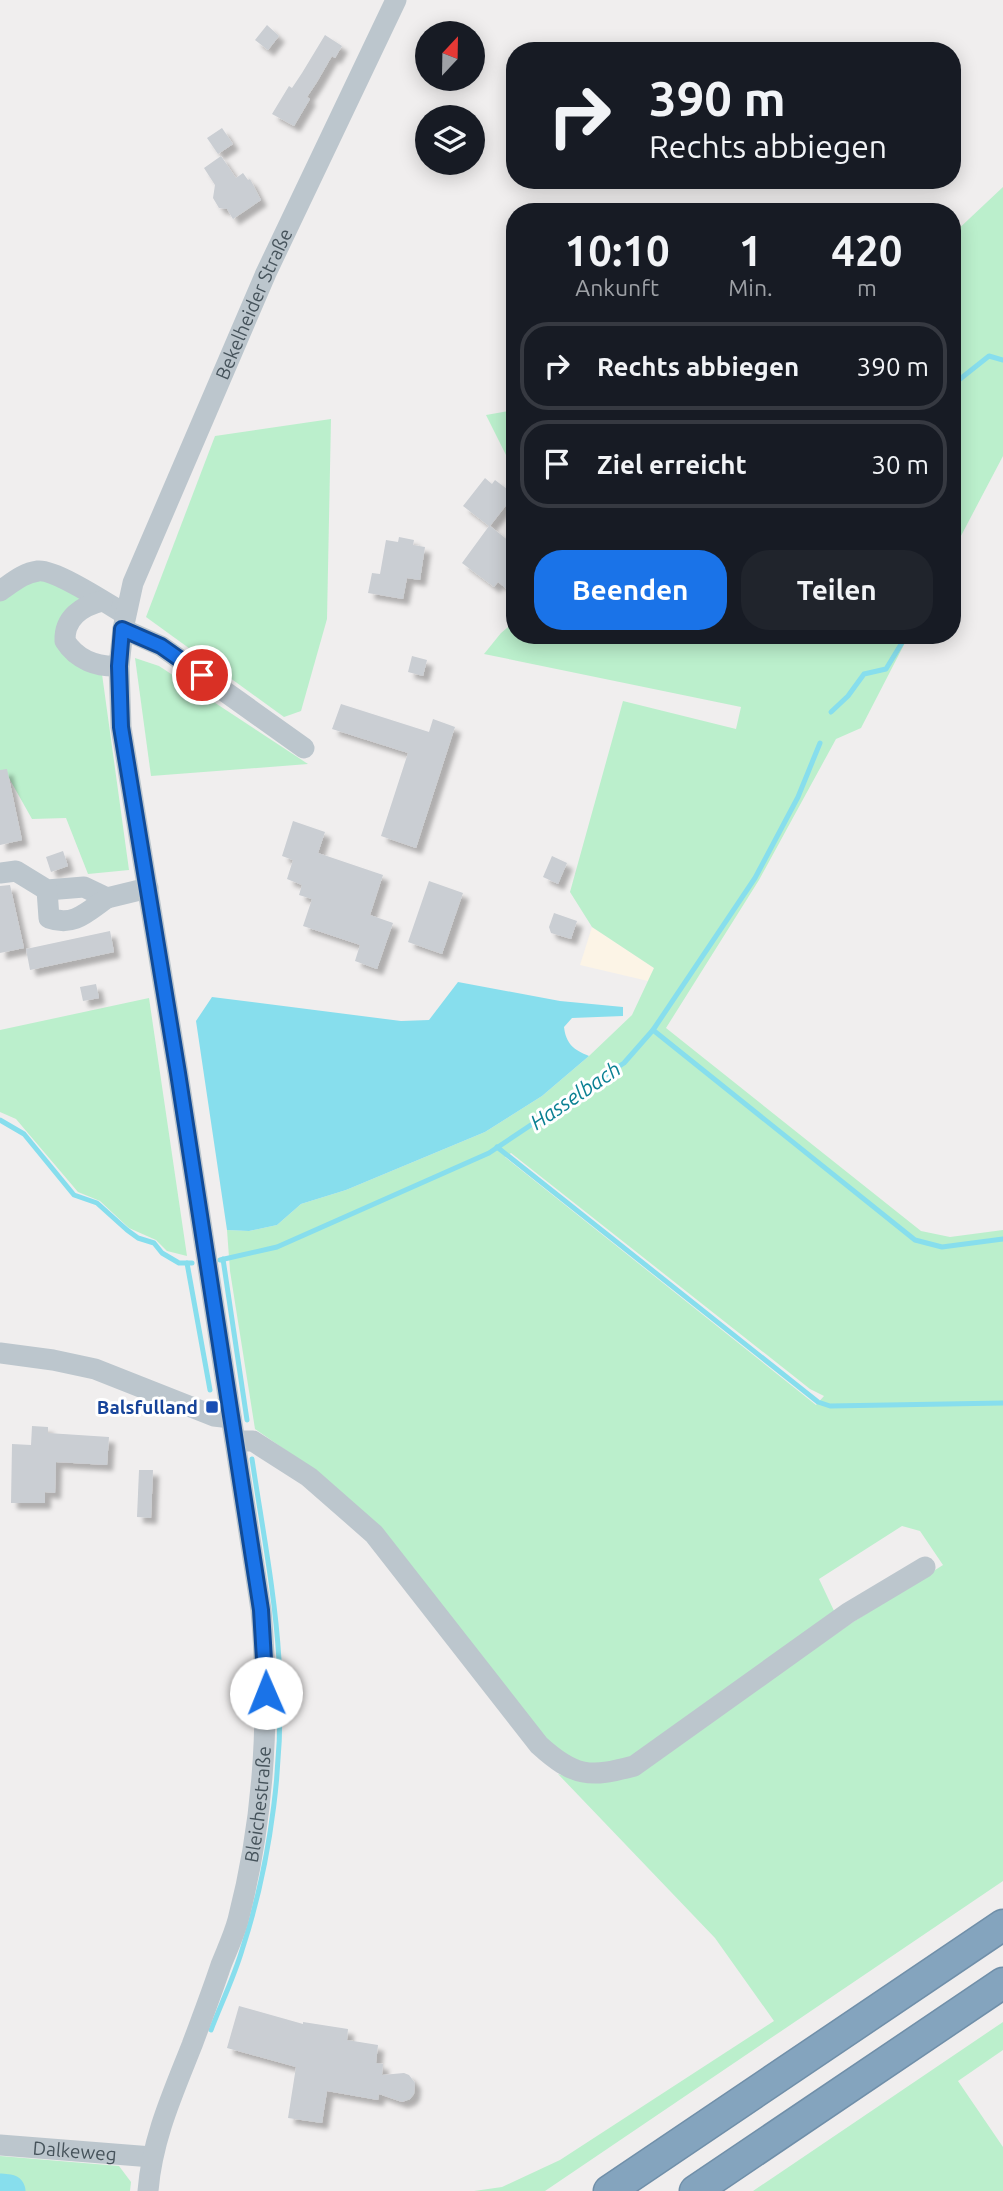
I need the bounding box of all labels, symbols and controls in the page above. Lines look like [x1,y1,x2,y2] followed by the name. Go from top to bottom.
[415,21,485,91] north arrow
[415,21,485,175] map controls
[534,70,625,161] icon: right
[649,70,786,125] text: 390 m
[415,105,485,175] button: layers
[649,128,887,164] text: Rechts abbiegen
[211,225,297,383] street label: Bekelheider Straße
[565,227,670,274] text: 10:10
[739,227,762,274] text: 1
[831,227,902,274] text: 420
[575,275,659,300] text: Ankunft
[728,275,773,300] text: Min.
[857,275,877,300] text: m
[538,347,576,385] icon: right
[597,352,799,381] text: Rechts abbiegen
[857,352,929,381] text: 390 m
[538,445,576,483] icon: arrive
[597,450,747,479] text: Ziel erreicht
[871,450,929,479] text: 30 m
[534,550,727,630] button: Beenden
[741,550,933,630] button: Teilen
[172,645,232,705] pin
[183,656,221,694] icon: arrive
[525,1056,625,1134] water label: Hasselbach
[97,1396,198,1418] place label: Balsfulland
[204,1399,220,1415] marker: Balsfulland
[229,1656,303,1730] position arrow
[240,1745,275,1864] street label: Bleichestraße
[32,2137,118,2165] street label: Dalkeweg

